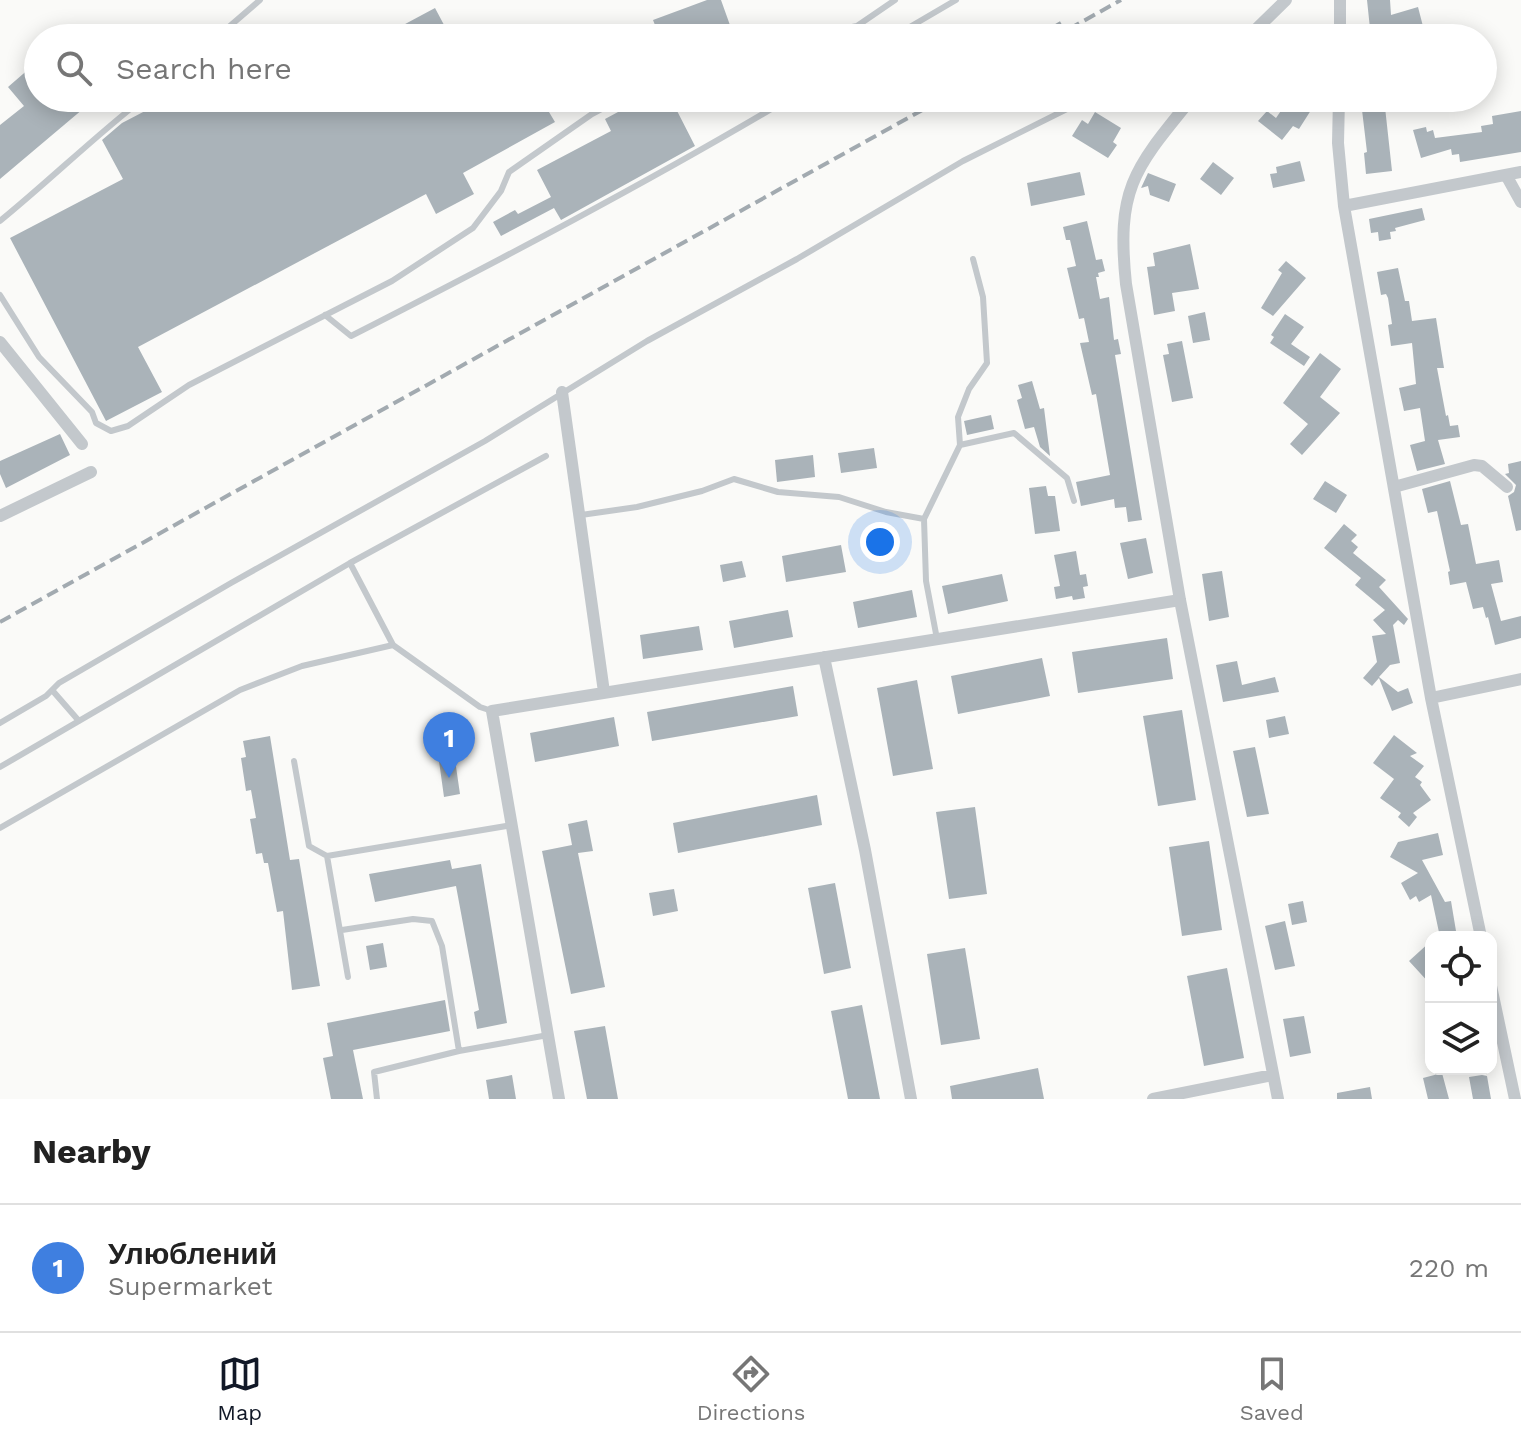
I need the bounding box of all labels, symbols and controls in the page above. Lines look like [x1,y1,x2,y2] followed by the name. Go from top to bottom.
[24,24,1497,112] search box
[52,46,96,90] icon: search
[116,51,292,86] text: Search here
[860,522,900,562] your location
[423,712,475,778] pin: 1
[1425,931,1497,1075] map controls
[1425,931,1497,1003] button: locate
[1425,1003,1497,1075] button: layers
[32,1131,151,1171] text: Nearby
[108,1236,277,1271] text: Улюблений
[52,1253,64,1283] text: 1
[1409,1253,1489,1283] text: 220 m
[108,1271,272,1301] text: Supermarket
[217,1352,262,1425] tab: Map
[697,1352,805,1425] tab: Directions
[1240,1352,1304,1425] tab: Saved

